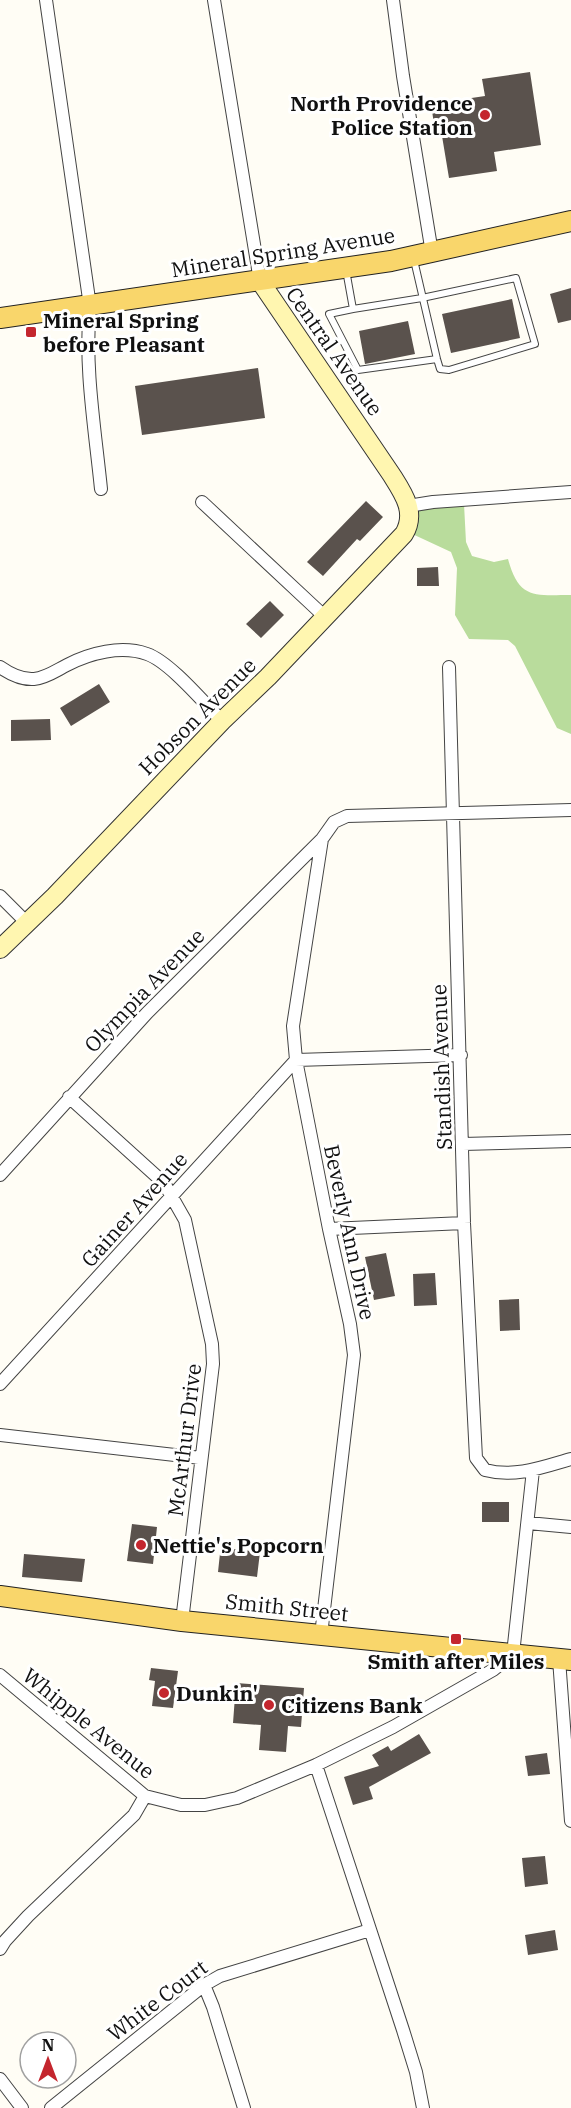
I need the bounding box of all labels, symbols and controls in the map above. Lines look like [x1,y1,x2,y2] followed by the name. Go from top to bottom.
[290,89,473,141] place label: North Providence Police Station
[478,108,492,122] marker: North Providence Police Station
[169,220,397,284] street label: Mineral Spring Avenue
[280,281,390,421] street label: Central Avenue
[43,306,205,358] place label: Mineral Spring before Pleasant
[24,325,38,339] marker: Mineral Spring before Pleasant
[132,651,262,781] street label: Hobson Avenue
[78,922,210,1058] street label: Olympia Avenue
[424,984,458,1150] street label: Standish Avenue
[318,1142,382,1322] street label: Beverly Ann Drive
[75,1145,193,1273] street label: Gainer Avenue
[161,1362,207,1518] street label: McArthur Drive
[153,1531,324,1559] place label: Nettie's Popcorn
[134,1538,148,1552] marker: Nettie's Popcorn
[224,1587,350,1627] street label: Smith Street
[449,1632,463,1646] marker: Smith after Miles
[367,1647,545,1675] place label: Smith after Miles
[17,1661,161,1785] street label: Whipple Avenue
[176,1679,258,1707] place label: Dunkin'
[157,1686,171,1700] marker: Dunkin'
[281,1691,423,1719] place label: Citizens Bank
[262,1698,276,1712] marker: Citizens Bank
[101,1953,213,2047] street label: White Court
[18,2030,78,2090] north arrow
[42,2035,54,2055] text: N

